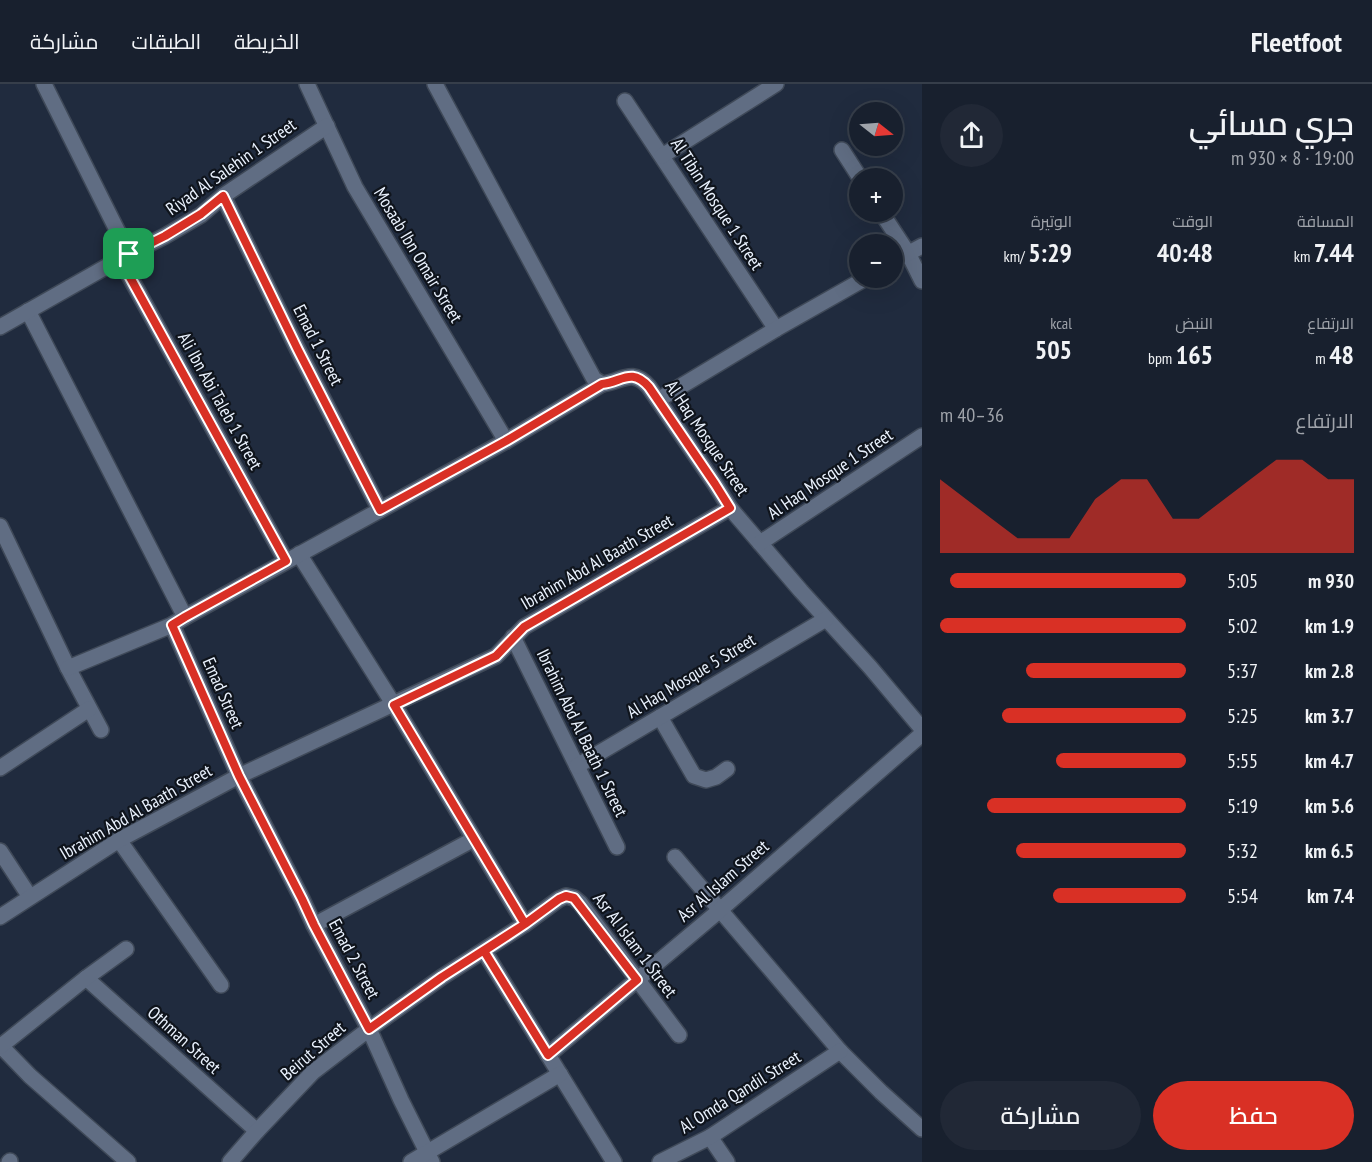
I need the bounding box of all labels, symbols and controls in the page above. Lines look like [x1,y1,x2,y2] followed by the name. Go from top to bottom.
[1251,23,1342,60] text: Fleetfoot
[30,28,99,55] text: مشاركة
[132,28,201,55] text: الطبقات
[234,28,300,55] text: الخريطة
[1189,101,1354,144] text: جري مسائي
[849,102,903,156] north arrow
[849,102,903,288] map controls
[940,104,1003,167] button: share
[161,113,300,220] street label: Riyad Al Salehin 1 Street
[666,133,769,274] street label: Al Tibin Mosque 1 Street
[1231,145,1354,171] text: 19:00 · 8 × 930 m
[849,168,903,222] button: +
[369,183,468,327] street label: Mosaab Ibn Omair Street
[1031,211,1072,231] text: الوتيرة
[1172,211,1213,231] text: الوقت
[1297,211,1354,231] text: المسافة
[103,228,154,279] pin
[849,234,903,288] button: −
[1028,236,1072,269] text: 5:29
[1157,236,1213,269] text: 40:48
[1314,236,1354,269] text: 7.44
[112,237,145,270] icon: arrive
[1003,246,1028,266] text: /km
[1294,246,1314,266] text: km
[288,301,349,389] street label: Emad 1 Street
[1050,313,1072,333] text: kcal
[1175,313,1213,333] text: النبض
[1307,313,1354,333] text: الارتفاع
[173,328,268,473] street label: Ali Ibn Abi Taleb 1 Street
[1035,333,1072,366] text: 505
[1176,338,1213,371] text: 165
[1329,338,1354,371] text: 48
[1148,348,1176,368] text: bpm
[1315,348,1329,368] text: m
[660,376,755,500] street label: Al Haq Mosque Street
[940,402,1004,428] text: 36–40 m
[1295,408,1354,434] text: الارتفاع
[763,423,897,524] street label: Al Haq Mosque 1 Street
[517,509,677,614] street label: Ibrahim Abd Al Baath Street
[1227,568,1258,594] text: 5:05
[1308,568,1354,594] text: 930 m
[1227,613,1258,639] text: 5:02
[1305,613,1354,639] text: 1.9 km
[622,628,759,723] street label: Al Haq Mosque 5 Street
[532,645,633,820] street label: Ibrahim Abd Al Baath 1 Street
[198,654,249,732] street label: Emad Street
[1227,658,1258,684] text: 5:37
[1305,658,1354,684] text: 2.8 km
[1227,703,1258,729] text: 5:25
[1305,703,1354,729] text: 3.7 km
[1227,748,1258,774] text: 5:55
[1305,748,1354,774] text: 4.7 km
[56,759,216,864] street label: Ibrahim Abd Al Baath Street
[1227,793,1258,819] text: 5:19
[1305,793,1354,819] text: 5.6 km
[672,835,773,927] street label: Asr Al Islam Street
[1227,838,1258,864] text: 5:32
[1305,838,1354,864] text: 6.5 km
[1227,883,1258,909] text: 5:54
[1307,883,1354,909] text: 7.4 km
[588,888,682,1002] street label: Asr Al Islam 1 Street
[324,915,385,1003] street label: Emad 2 Street
[143,1001,226,1079] street label: Othman Street
[275,1016,350,1085] street label: Beirut Street
[675,1045,805,1138] street label: Al Omda Qandil Street
[940,1081,1141,1150] button: مشاركة
[1153,1081,1354,1150] button: حفظ

